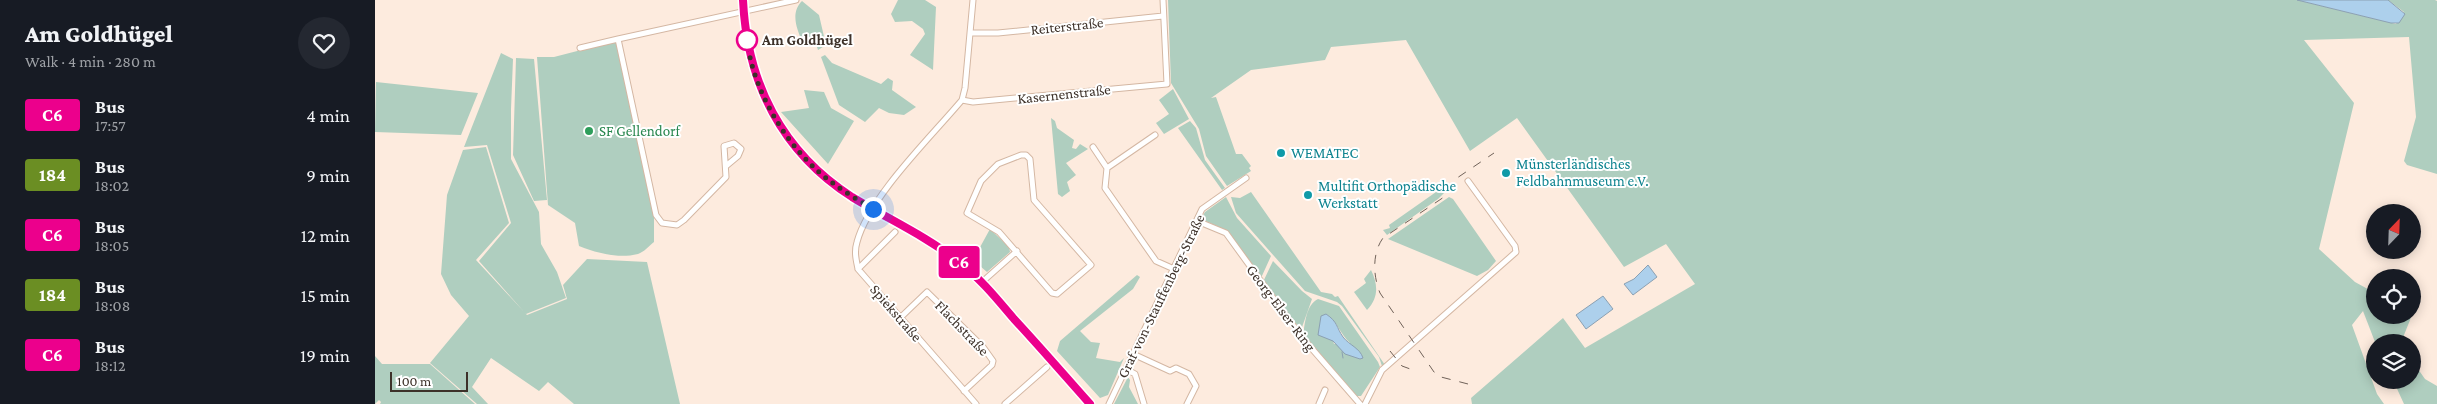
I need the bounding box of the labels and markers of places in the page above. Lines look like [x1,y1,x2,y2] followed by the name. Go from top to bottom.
[736,29,758,51] marker: Am Goldhügel
[761,32,853,48] place label: Am Goldhügel
[599,123,682,139] place label: SF Gellendorf
[583,125,595,137] marker: SF Gellendorf
[1291,145,1359,161] place label: WEMATEC
[1275,147,1287,159] marker: WEMATEC
[1516,156,1649,189] place label: Münsterländisches Feldbahnmuseum e.V.
[1500,167,1512,179] marker: Münsterländisches Feldbahnmuseum e.V.
[1318,178,1457,211] place label: Multifit Orthopädische Werkstatt
[1302,189,1314,201] marker: Multifit Orthopädische Werkstatt

